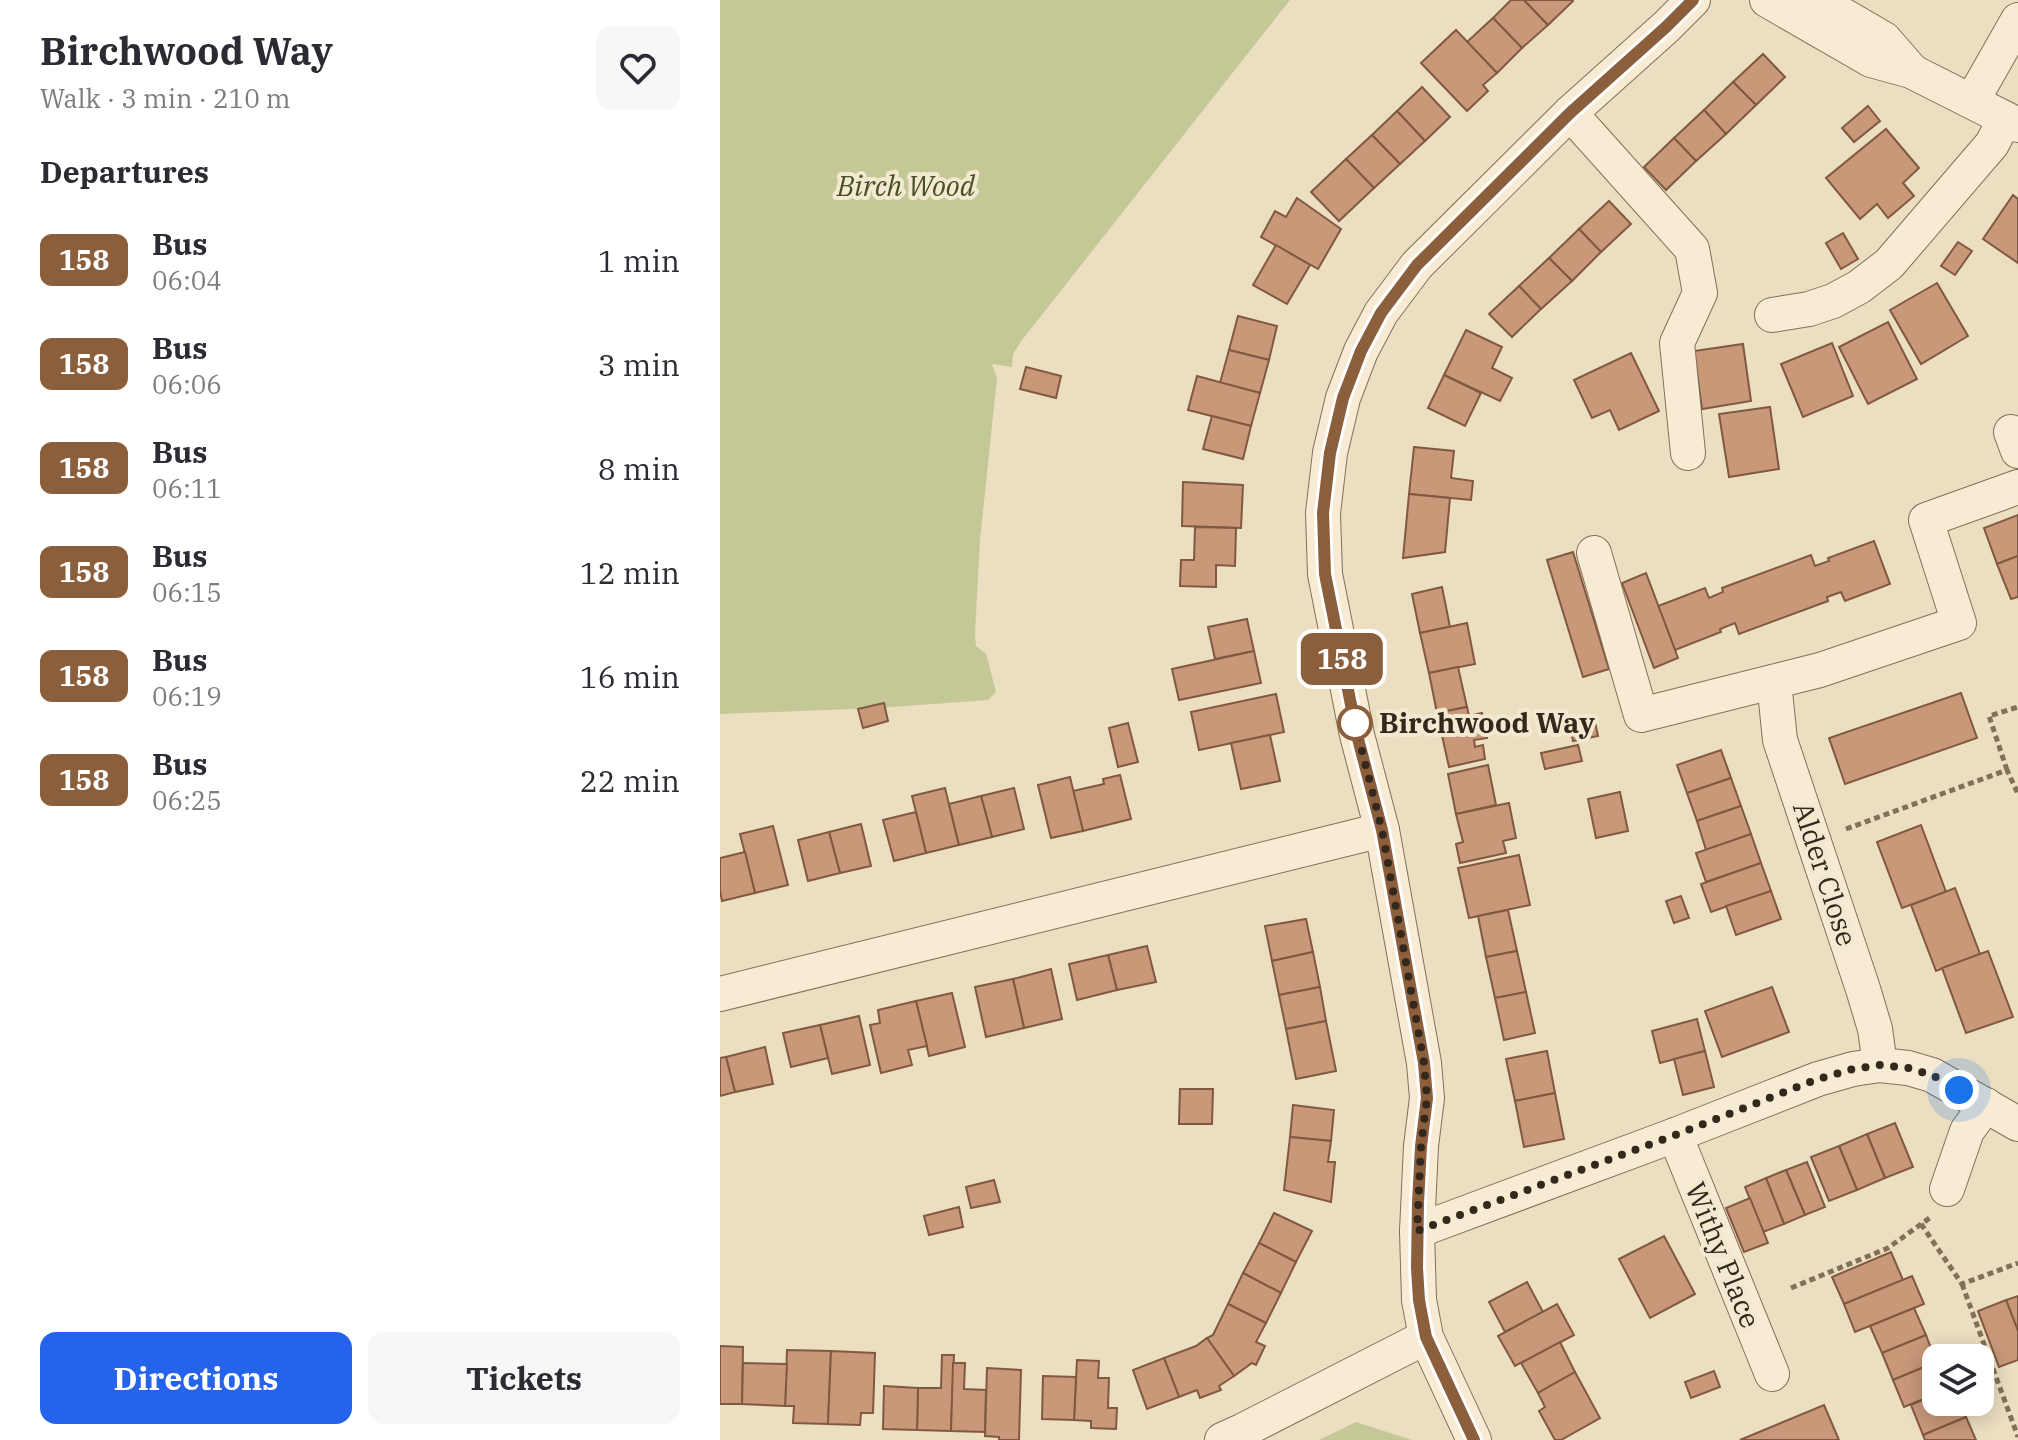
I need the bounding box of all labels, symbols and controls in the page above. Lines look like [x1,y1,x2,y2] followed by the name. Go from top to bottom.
[40,26,333,75] text: Birchwood Way
[596,26,680,110] button: heart
[40,81,291,115] text: Walk · 3 min · 210 m
[40,152,209,191] text: Departures
[836,167,976,204] park label: Birch Wood
[152,224,207,263] text: Bus
[59,241,109,278] text: 158
[598,241,680,280] text: 1 min
[152,263,222,297] text: 06:04
[152,328,207,367] text: Bus
[59,345,109,382] text: 158
[598,345,680,384] text: 3 min
[152,367,222,401] text: 06:06
[152,432,207,471] text: Bus
[59,449,109,486] text: 158
[598,449,680,488] text: 8 min
[152,471,222,505] text: 06:11
[152,536,207,575] text: Bus
[59,553,109,590] text: 158
[580,553,680,592] text: 12 min
[152,575,222,609] text: 06:15
[1296,633,1388,685] line badge: 158
[152,640,207,679] text: Bus
[1317,640,1367,677] text: 158
[59,657,109,694] text: 158
[580,657,680,696] text: 16 min
[152,679,222,713] text: 06:19
[1379,704,1595,741] place label: Birchwood Way
[1338,706,1372,740] marker: Birchwood Way
[152,744,207,783] text: Bus
[59,761,109,798] text: 158
[580,761,680,800] text: 22 min
[152,783,222,817] text: 06:25
[1785,797,1866,951] street label: Alder Close
[1939,1070,1979,1110] your location
[1677,1176,1770,1333] street label: Withy Place
[40,1332,352,1424] button: Directions
[368,1332,680,1424] button: Tickets
[1922,1344,1994,1416] map controls
[1922,1344,1994,1416] button: layers

